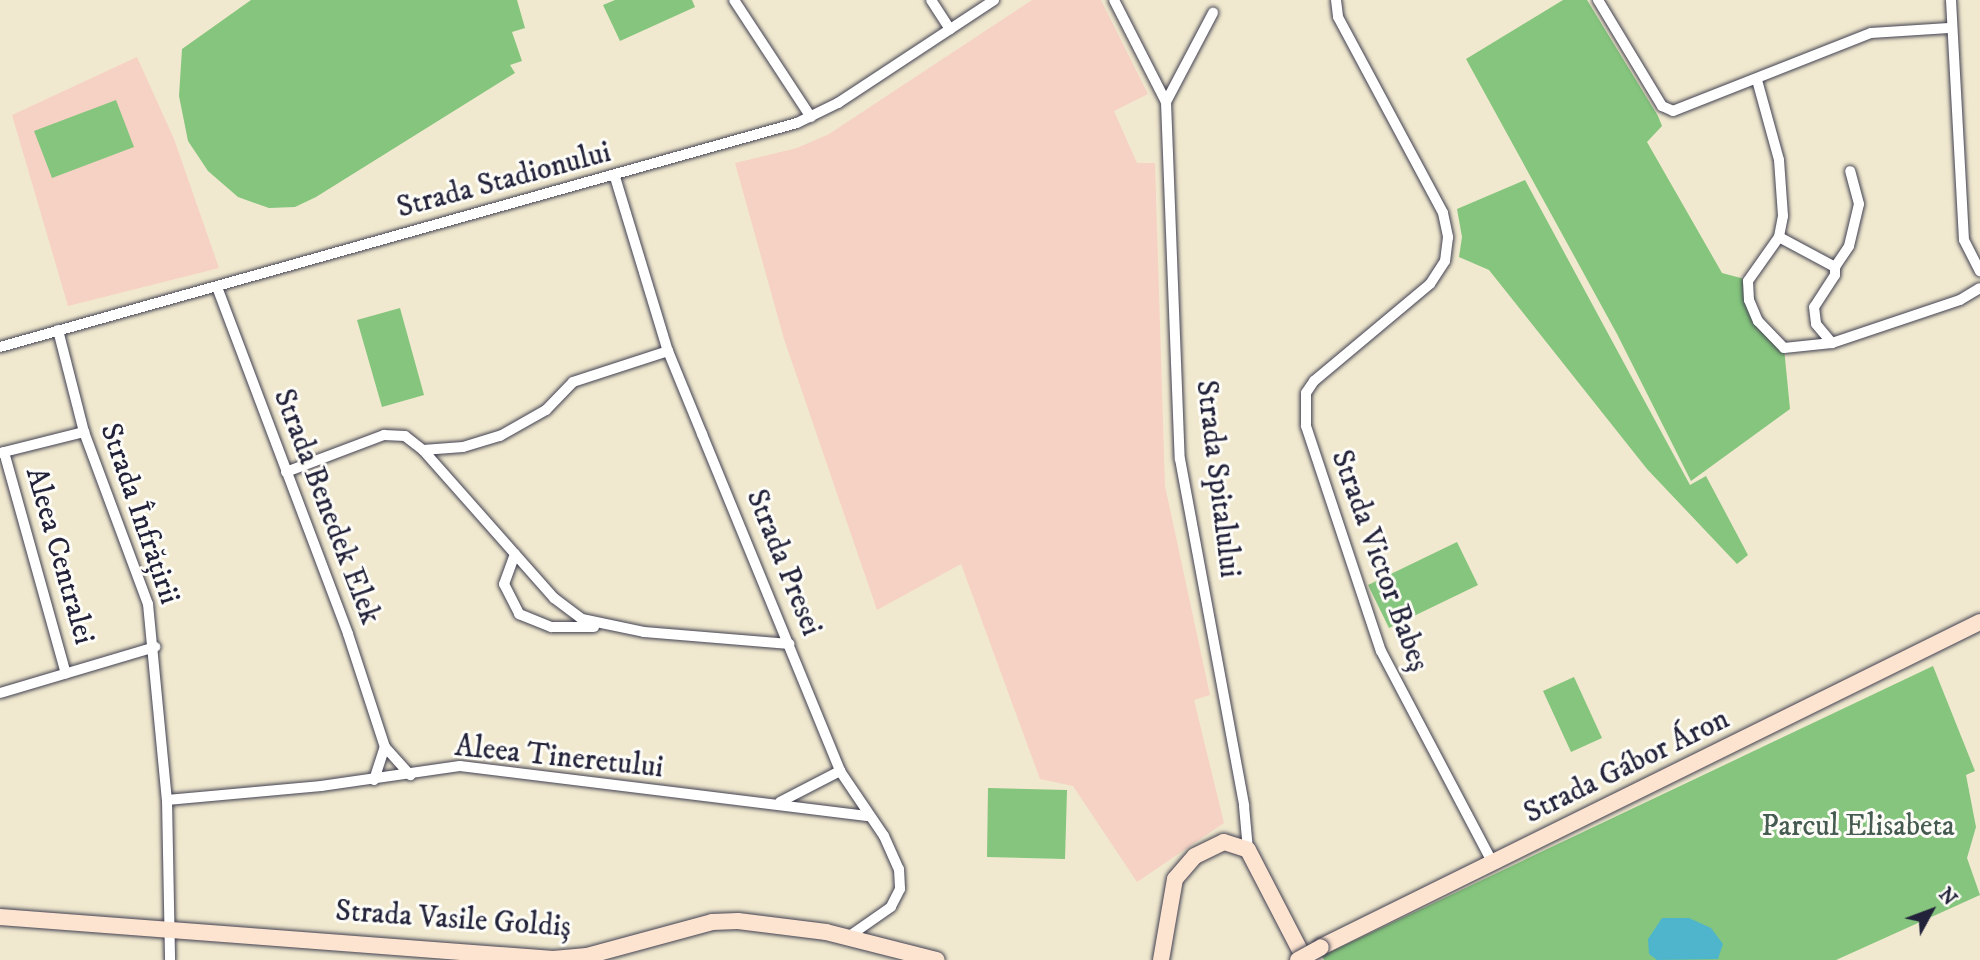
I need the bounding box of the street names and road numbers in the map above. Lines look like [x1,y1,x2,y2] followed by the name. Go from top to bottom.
[393,135,615,227] street label: Strada Stadionului
[1187,378,1247,580] street label: Strada Spitalului
[265,384,387,630] street label: Strada Benedek Elek
[91,419,187,609] street label: Strada Înfrățirii
[1322,446,1436,676] street label: Strada Victor Babeș
[17,463,101,649] street label: Aleea Centralei
[737,485,829,641] street label: Strada Presei
[1519,702,1735,832] street label: Strada Gábor Áron
[453,729,665,787] street label: Aleea Tineretului
[334,894,572,946] street label: Strada Vasile Goldiș

